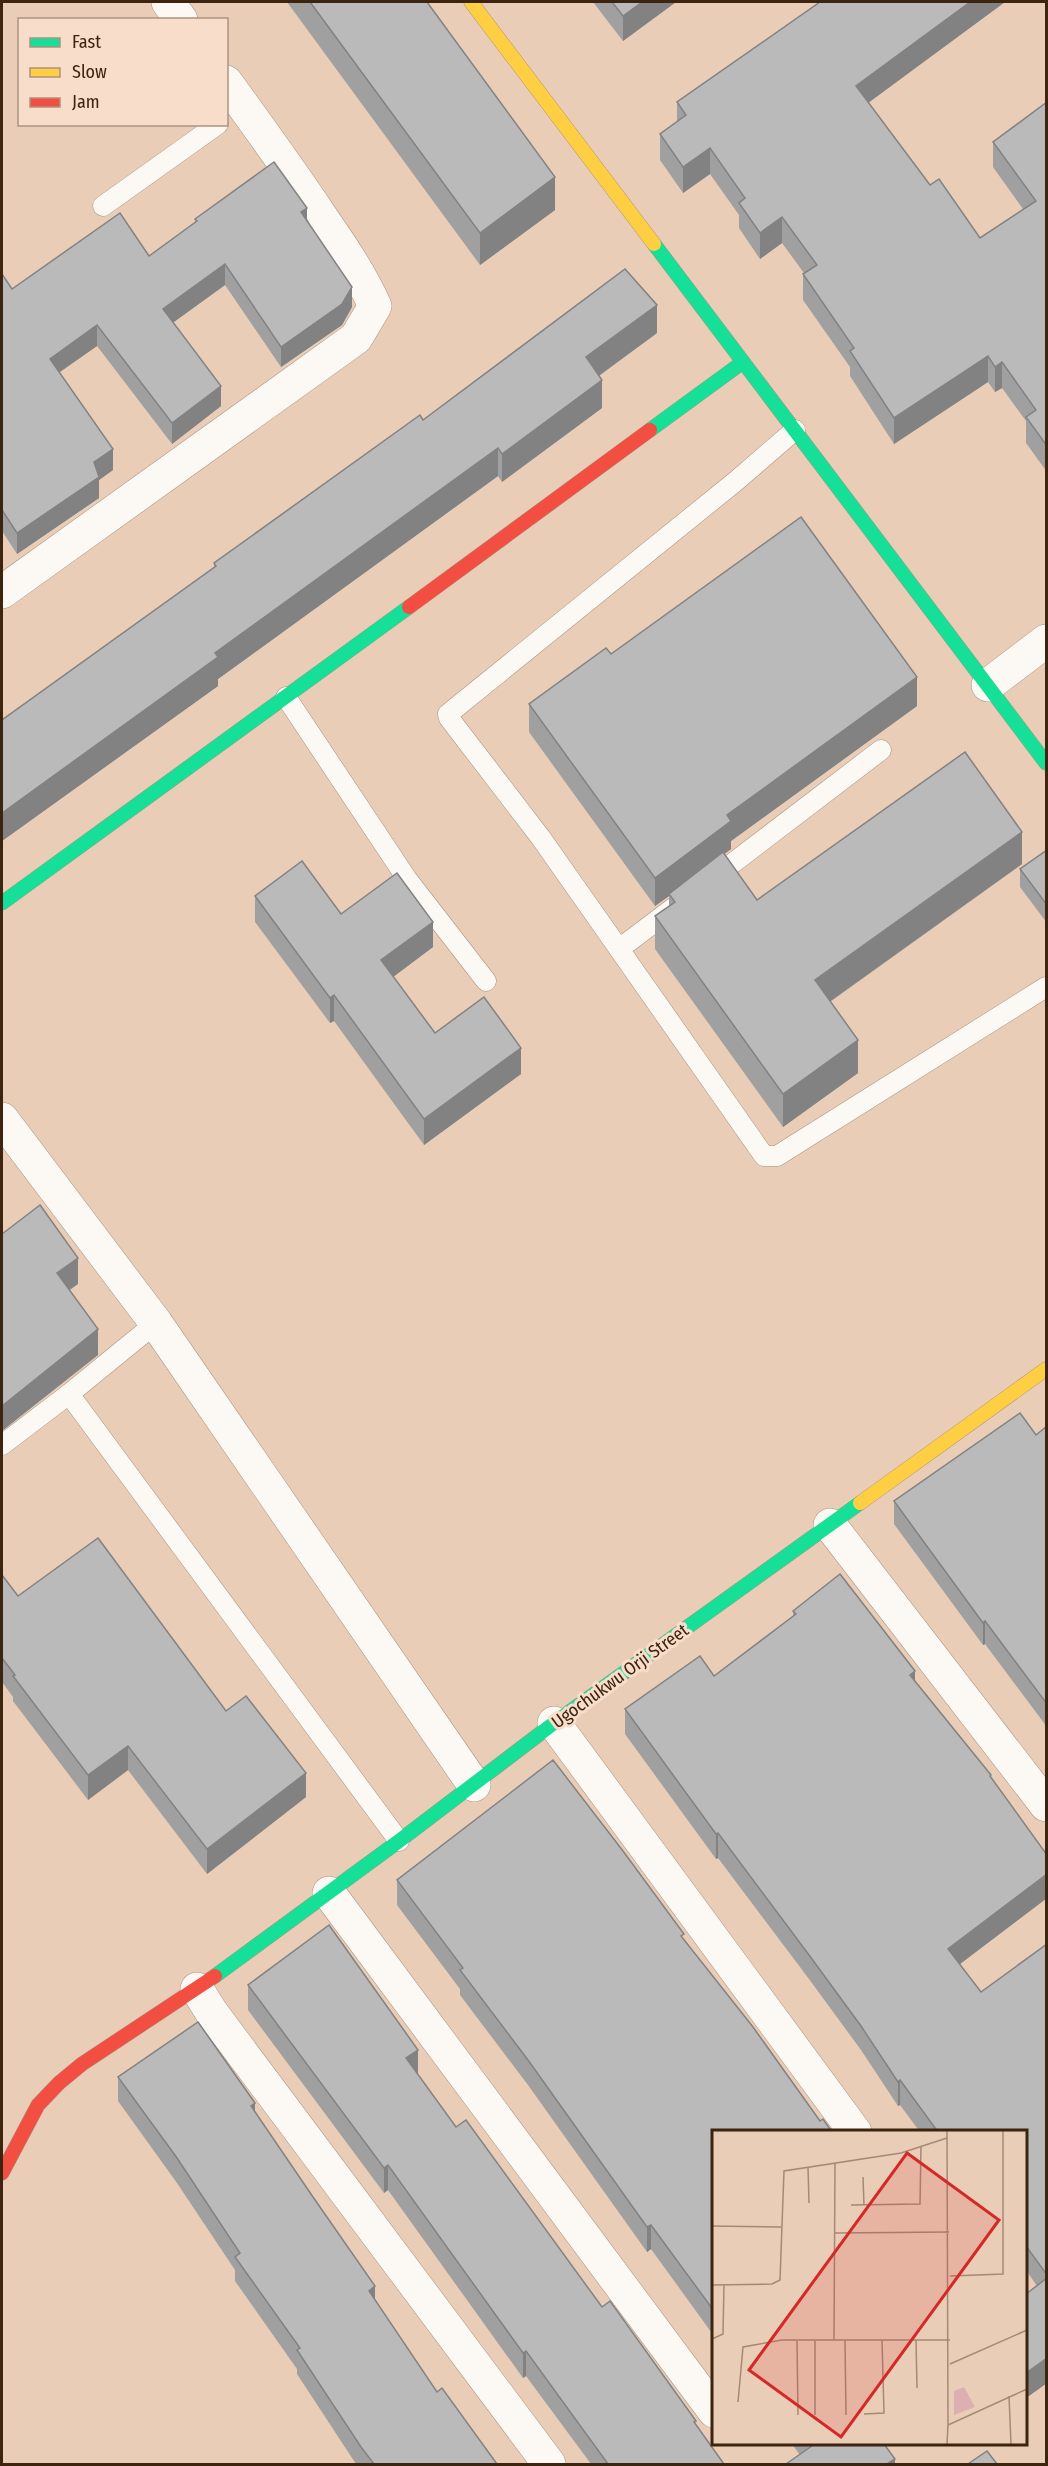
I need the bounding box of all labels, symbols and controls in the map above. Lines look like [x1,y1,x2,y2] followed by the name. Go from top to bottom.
[18,18,228,126] legend
[72,31,101,53] text: Fast
[72,61,107,83] text: Slow
[72,91,100,113] text: Jam
[547,1619,693,1733] street label: Ugochukwu Orji Street
[712,2130,1027,2445] inset map

